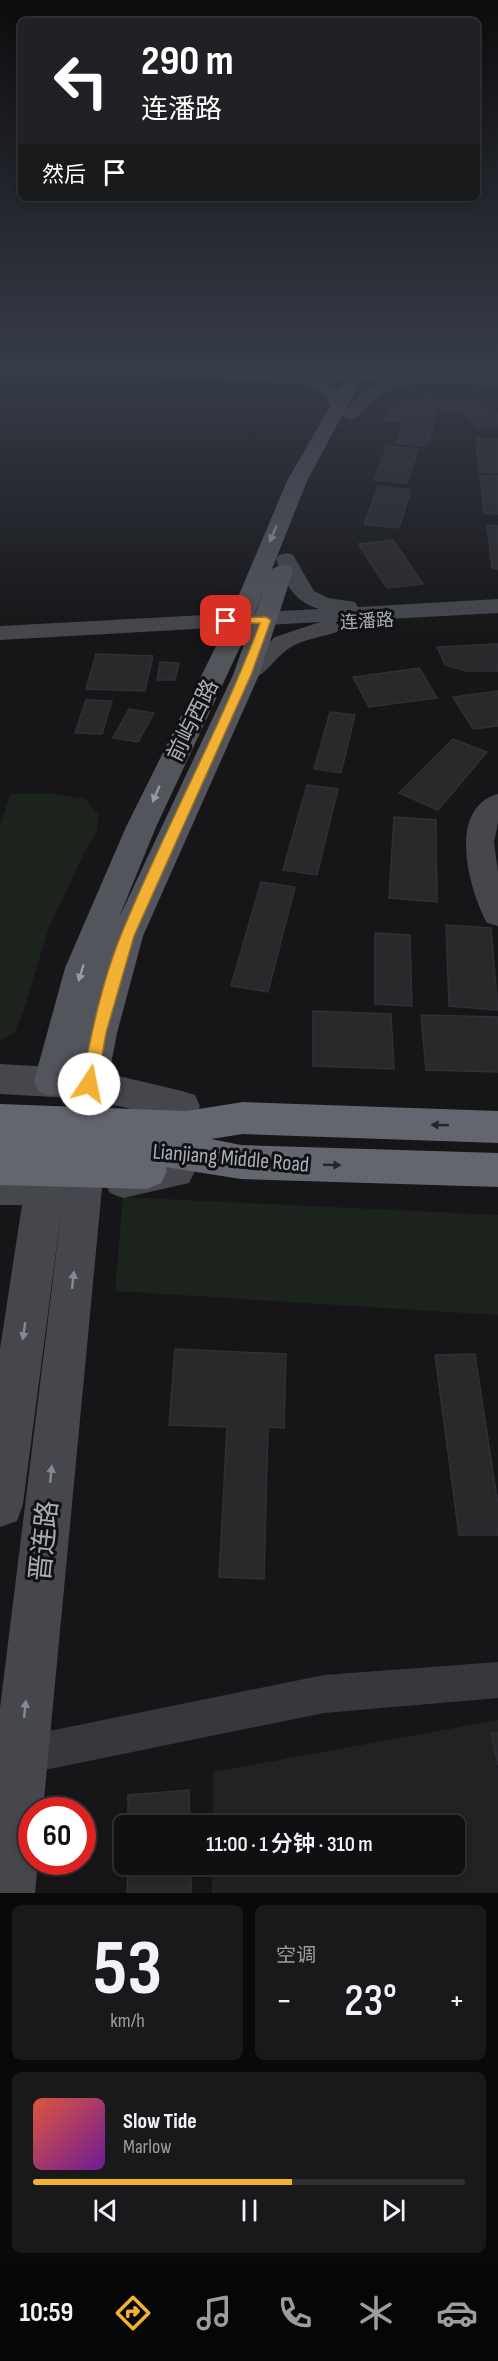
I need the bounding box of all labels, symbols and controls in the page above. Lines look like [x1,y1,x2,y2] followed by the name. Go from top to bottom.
[141,36,234,87] text: 290 m
[42,42,120,120] icon: left
[141,94,222,126] text: 连潘路
[98,156,131,189] icon: arrive
[42,162,86,189] text: 然后
[268,526,278,544] one-way arrow
[200,595,251,646] pin
[209,604,242,637] icon: arrive
[340,610,395,633] street label: 连潘路
[162,675,225,766] street label: 前屿西路
[152,785,161,802] one-way arrow
[76,964,85,982] one-way arrow
[57,1052,121,1116] position arrow
[430,1120,449,1129] one-way arrow
[152,1138,310,1179] street label: Lianjiang Middle Road
[323,1160,342,1170] one-way arrow
[68,1271,78,1290] one-way arrow
[19,1322,28,1341] one-way arrow
[46,1464,56,1483] one-way arrow
[25,1499,65,1583] street label: 晋连路
[20,1700,29,1719] one-way arrow
[18,1797,96,1875] speed limit sign: 60
[206,1831,373,1858] text: 11:00 · 1 分钟 · 310 m
[93,1923,162,2016] text: 53
[276,1944,316,1968] text: 空调
[344,1974,397,2029] text: 23°
[276,1981,292,2021] text: −
[449,1981,465,2021] text: +
[110,2009,145,2033] text: km/h
[123,2108,197,2135] text: Slow Tide
[123,2135,171,2159] text: Marlow
[89,2194,122,2227] icon: previous
[233,2194,266,2227] icon: pause
[377,2194,410,2227] icon: next
[112,2292,154,2334] icon: directions
[193,2292,235,2334] icon: music
[274,2292,316,2334] icon: phone
[355,2292,397,2334] icon: climate
[436,2292,478,2334] icon: car
[20,2297,73,2329] text: 10:59

